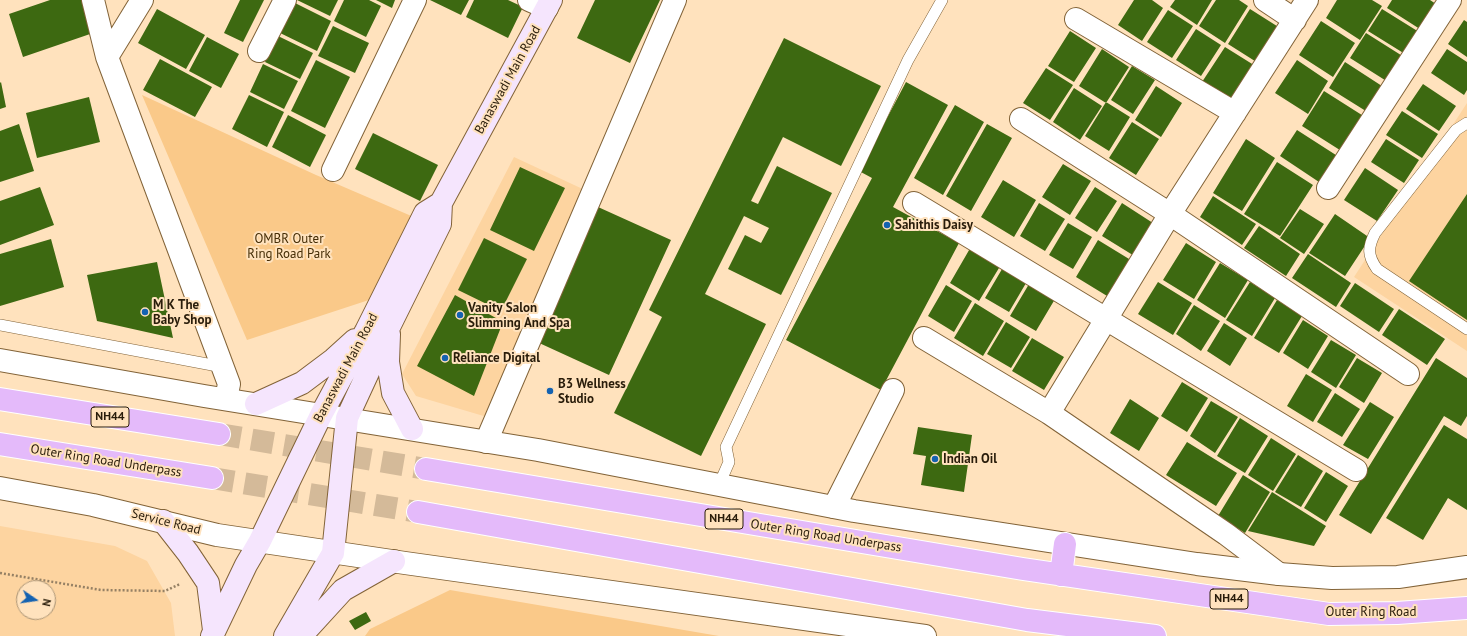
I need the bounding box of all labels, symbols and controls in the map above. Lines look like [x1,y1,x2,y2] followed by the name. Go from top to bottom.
[472,23,544,137] street label: Banaswadi Main Road
[895,217,973,233] place label: Sahithis Daisy
[882,220,892,230] marker: Sahithis Daisy
[247,231,331,262] park label: OMBR Outer Ring Road Park
[153,297,211,328] place label: M K The Baby Shop
[468,300,570,331] place label: Vanity Salon Slimming And Spa
[140,307,150,317] marker: M K The Baby Shop
[455,310,465,320] marker: Vanity Salon Slimming And Spa
[311,311,381,425] street label: Banaswadi Main Road
[453,350,540,366] place label: Reliance Digital
[440,353,450,363] marker: Reliance Digital
[558,376,626,407] place label: B3 Wellness Studio
[545,386,555,396] marker: B3 Wellness Studio
[91,407,129,427] road number: NH44
[29,441,183,481] street label: Outer Ring Road Underpass
[943,451,997,467] place label: Indian Oil
[930,454,940,464] marker: Indian Oil
[130,506,202,538] street label: Service Road
[705,509,743,529] road number: NH44
[749,516,903,556] street label: Outer Ring Road Underpass
[16,580,56,620] north arrow
[1210,589,1248,609] road number: NH44
[39,597,54,608] text: N
[1326,604,1416,620] street label: Outer Ring Road

